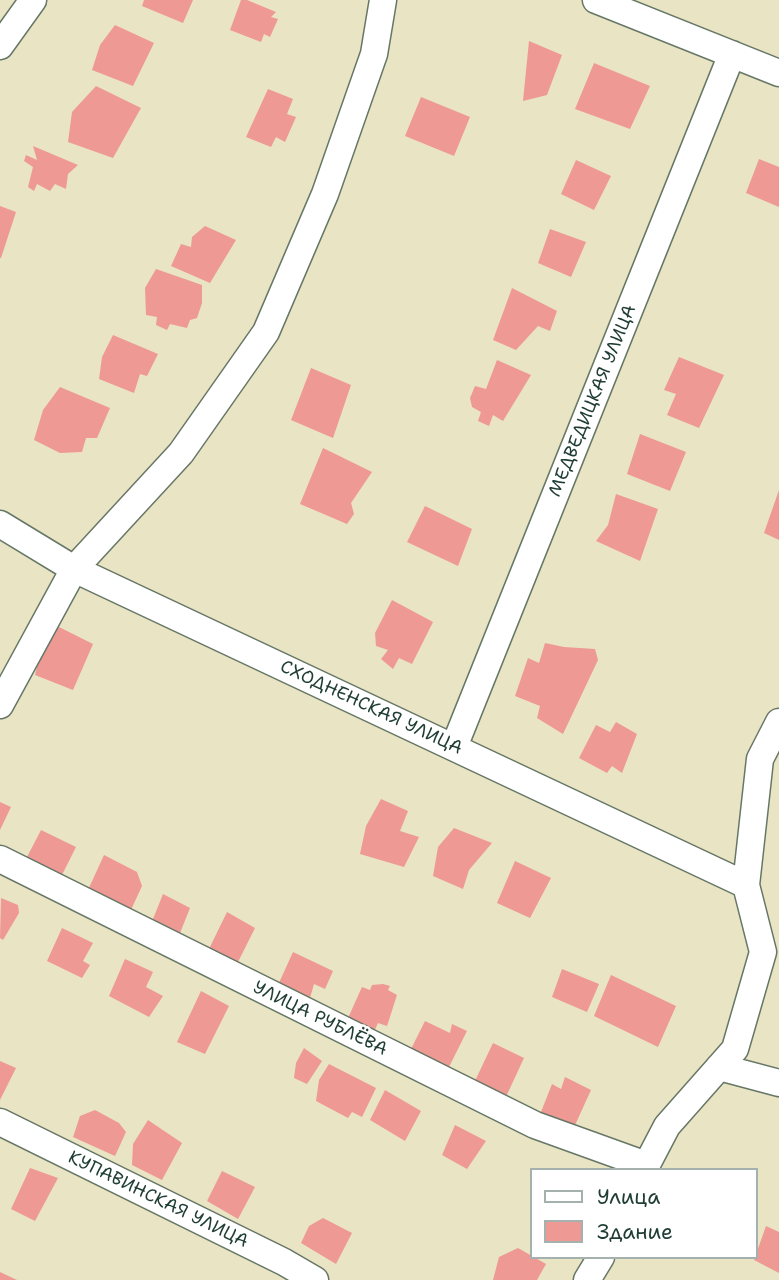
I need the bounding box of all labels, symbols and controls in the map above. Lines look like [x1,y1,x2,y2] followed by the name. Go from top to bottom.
[545,302,641,500] street label: МЕДВЕДИЦКАЯ УЛИЦА
[276,656,466,760] street label: СХОДНЕНСКАЯ УЛИЦА
[249,977,391,1061] street label: УЛИЦА РУБЛЁВА
[64,1147,252,1253] street label: КУПАВИНСКАЯ УЛИЦА
[530,1168,758,1259] legend
[597,1183,660,1211] text: Улица
[597,1218,673,1246] text: Здание

